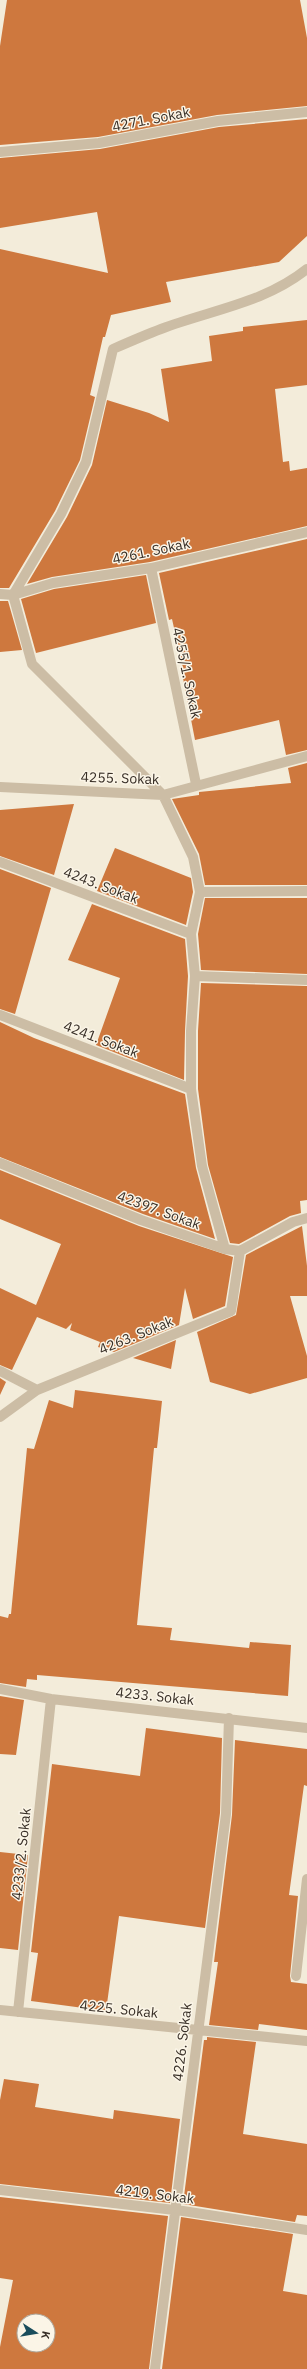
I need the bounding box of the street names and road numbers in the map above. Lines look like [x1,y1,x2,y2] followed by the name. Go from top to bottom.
[111,103,192,135] street label: 4271. Sokak
[111,534,192,568] street label: 4261. Sokak
[169,626,206,721] street label: 4255/1. Sokak
[80,768,160,788] street label: 4255. Sokak
[61,862,142,908] street label: 4243. Sokak
[61,1016,142,1062] street label: 4241. Sokak
[115,1187,204,1234] street label: 42397. Sokak
[96,1312,176,1358] street label: 4263. Sokak
[115,1683,196,1709] street label: 4233. Sokak
[7,1806,35,1901] street label: 4233/2. Sokak
[79,1996,160,2022] street label: 4225. Sokak
[168,2001,196,2082] street label: 4226. Sokak
[115,2180,196,2208] street label: 4219. Sokak

